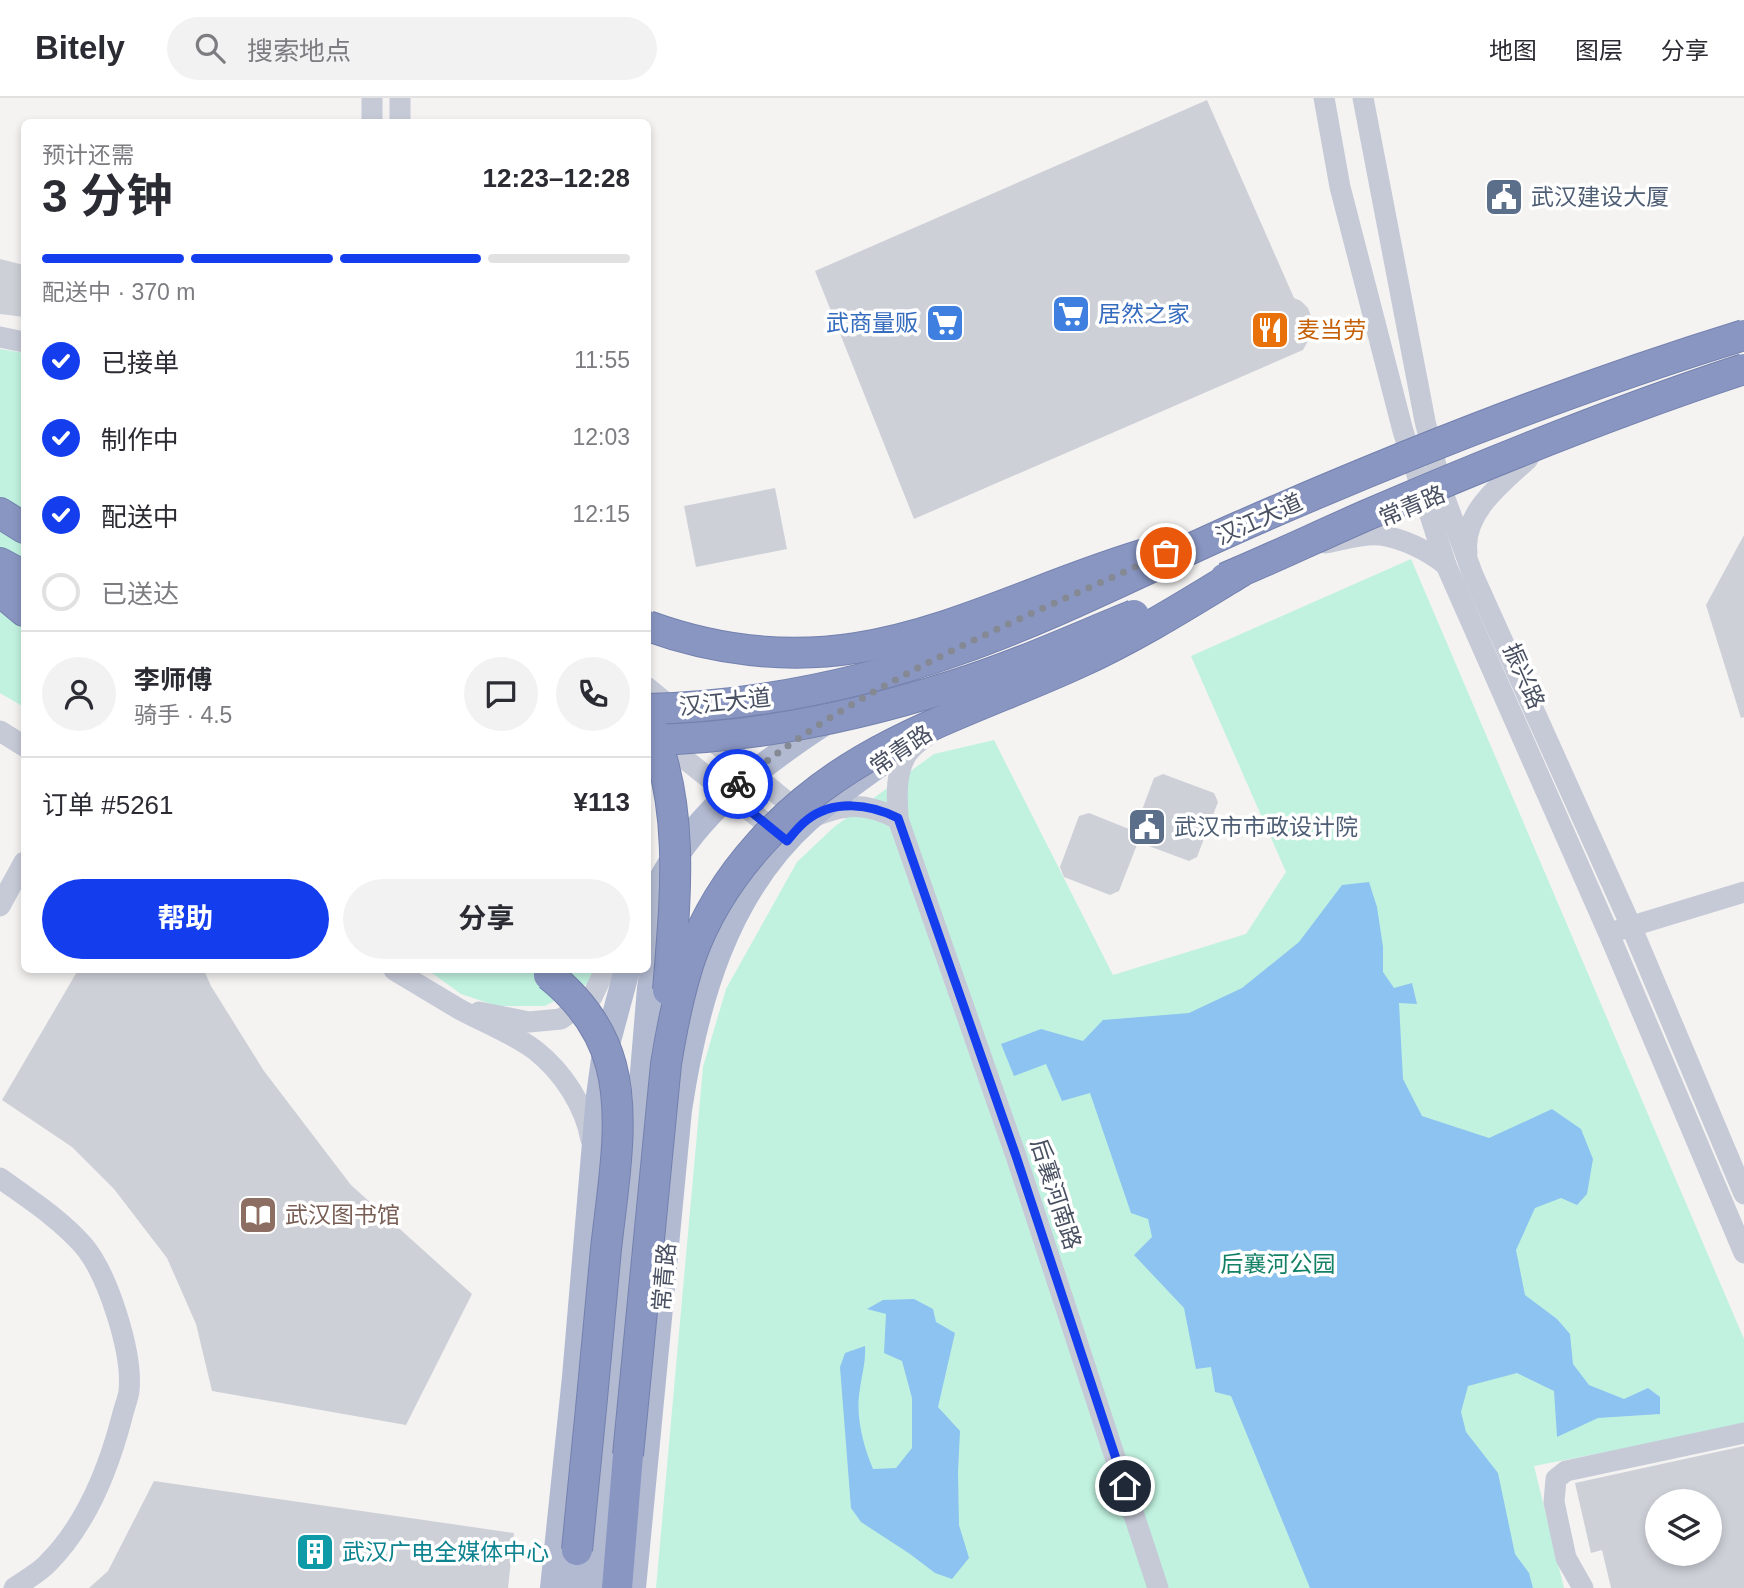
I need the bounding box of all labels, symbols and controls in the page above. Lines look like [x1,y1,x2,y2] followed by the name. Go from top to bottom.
[167,17,657,80] search box
[35,29,125,66] text: Bitely
[191,29,229,67] icon: search
[247,36,351,66] text: 搜索地点
[1489,37,1537,64] text: 地图
[1575,37,1623,64] text: 图层
[1661,37,1709,64] text: 分享
[42,142,134,168] text: 预计还需
[483,163,630,193] text: 12:23–12:28
[42,170,172,222] text: 3 分钟
[1483,176,1525,218] public building icon: 武汉建设大厦
[1531,184,1669,210] place label: 武汉建设大厦
[42,279,195,305] text: 配送中 · 370 m
[1050,293,1092,335] supermarket icon: 居然之家
[1098,301,1190,327] place label: 居然之家
[924,302,966,344] supermarket icon: 武商量贩
[1249,309,1291,351] restaurant icon: 麦当劳
[826,310,918,336] place label: 武商量贩
[1297,317,1366,343] place label: 麦当劳
[42,342,80,380] icon: check
[574,347,630,373] text: 11:55
[101,348,179,378] text: 已接单
[42,419,80,457] icon: check
[572,424,630,450] text: 12:03
[101,425,179,455] text: 制作中
[1375,481,1449,531] street label: 常青路
[1212,488,1306,550] street label: 汉江大道
[42,496,80,534] icon: check
[572,501,630,527] text: 12:15
[101,502,179,532] text: 配送中
[1136,523,1196,583] pin
[1147,534,1185,572] icon: bag
[101,579,179,609] text: 已送达
[1498,639,1550,713] street label: 振兴路
[42,657,116,731] button: person
[464,657,538,731] button: chat
[556,657,630,731] button: phone
[134,665,212,695] text: 李师傅
[678,684,772,720] street label: 汉江大道
[134,702,232,728] text: 骑手 · 4.5
[865,720,937,780] street label: 常青路
[703,749,773,819] courier
[719,765,757,803] icon: bike
[574,787,630,817] text: ¥113
[42,790,174,820] text: 订单 #5261
[1126,806,1168,848] public building icon: 武汉市市政设计院
[1174,814,1358,840] place label: 武汉市市政设计院
[42,879,329,959] button: 帮助
[343,879,630,959] button: 分享
[1026,1135,1086,1253] street label: 后襄河南路
[237,1194,279,1236] library icon: 武汉图书馆
[285,1202,400,1228] place label: 武汉图书馆
[648,1241,680,1313] street label: 常青路
[1221,1251,1336,1277] park label: 后襄河公园
[1095,1456,1155,1516] pin
[1106,1467,1144,1505] icon: home
[1645,1489,1722,1566] map controls
[1645,1489,1722,1566] button: layers
[294,1531,336,1573] building icon: 武汉广电全媒体中心
[342,1539,549,1565] place label: 武汉广电全媒体中心

